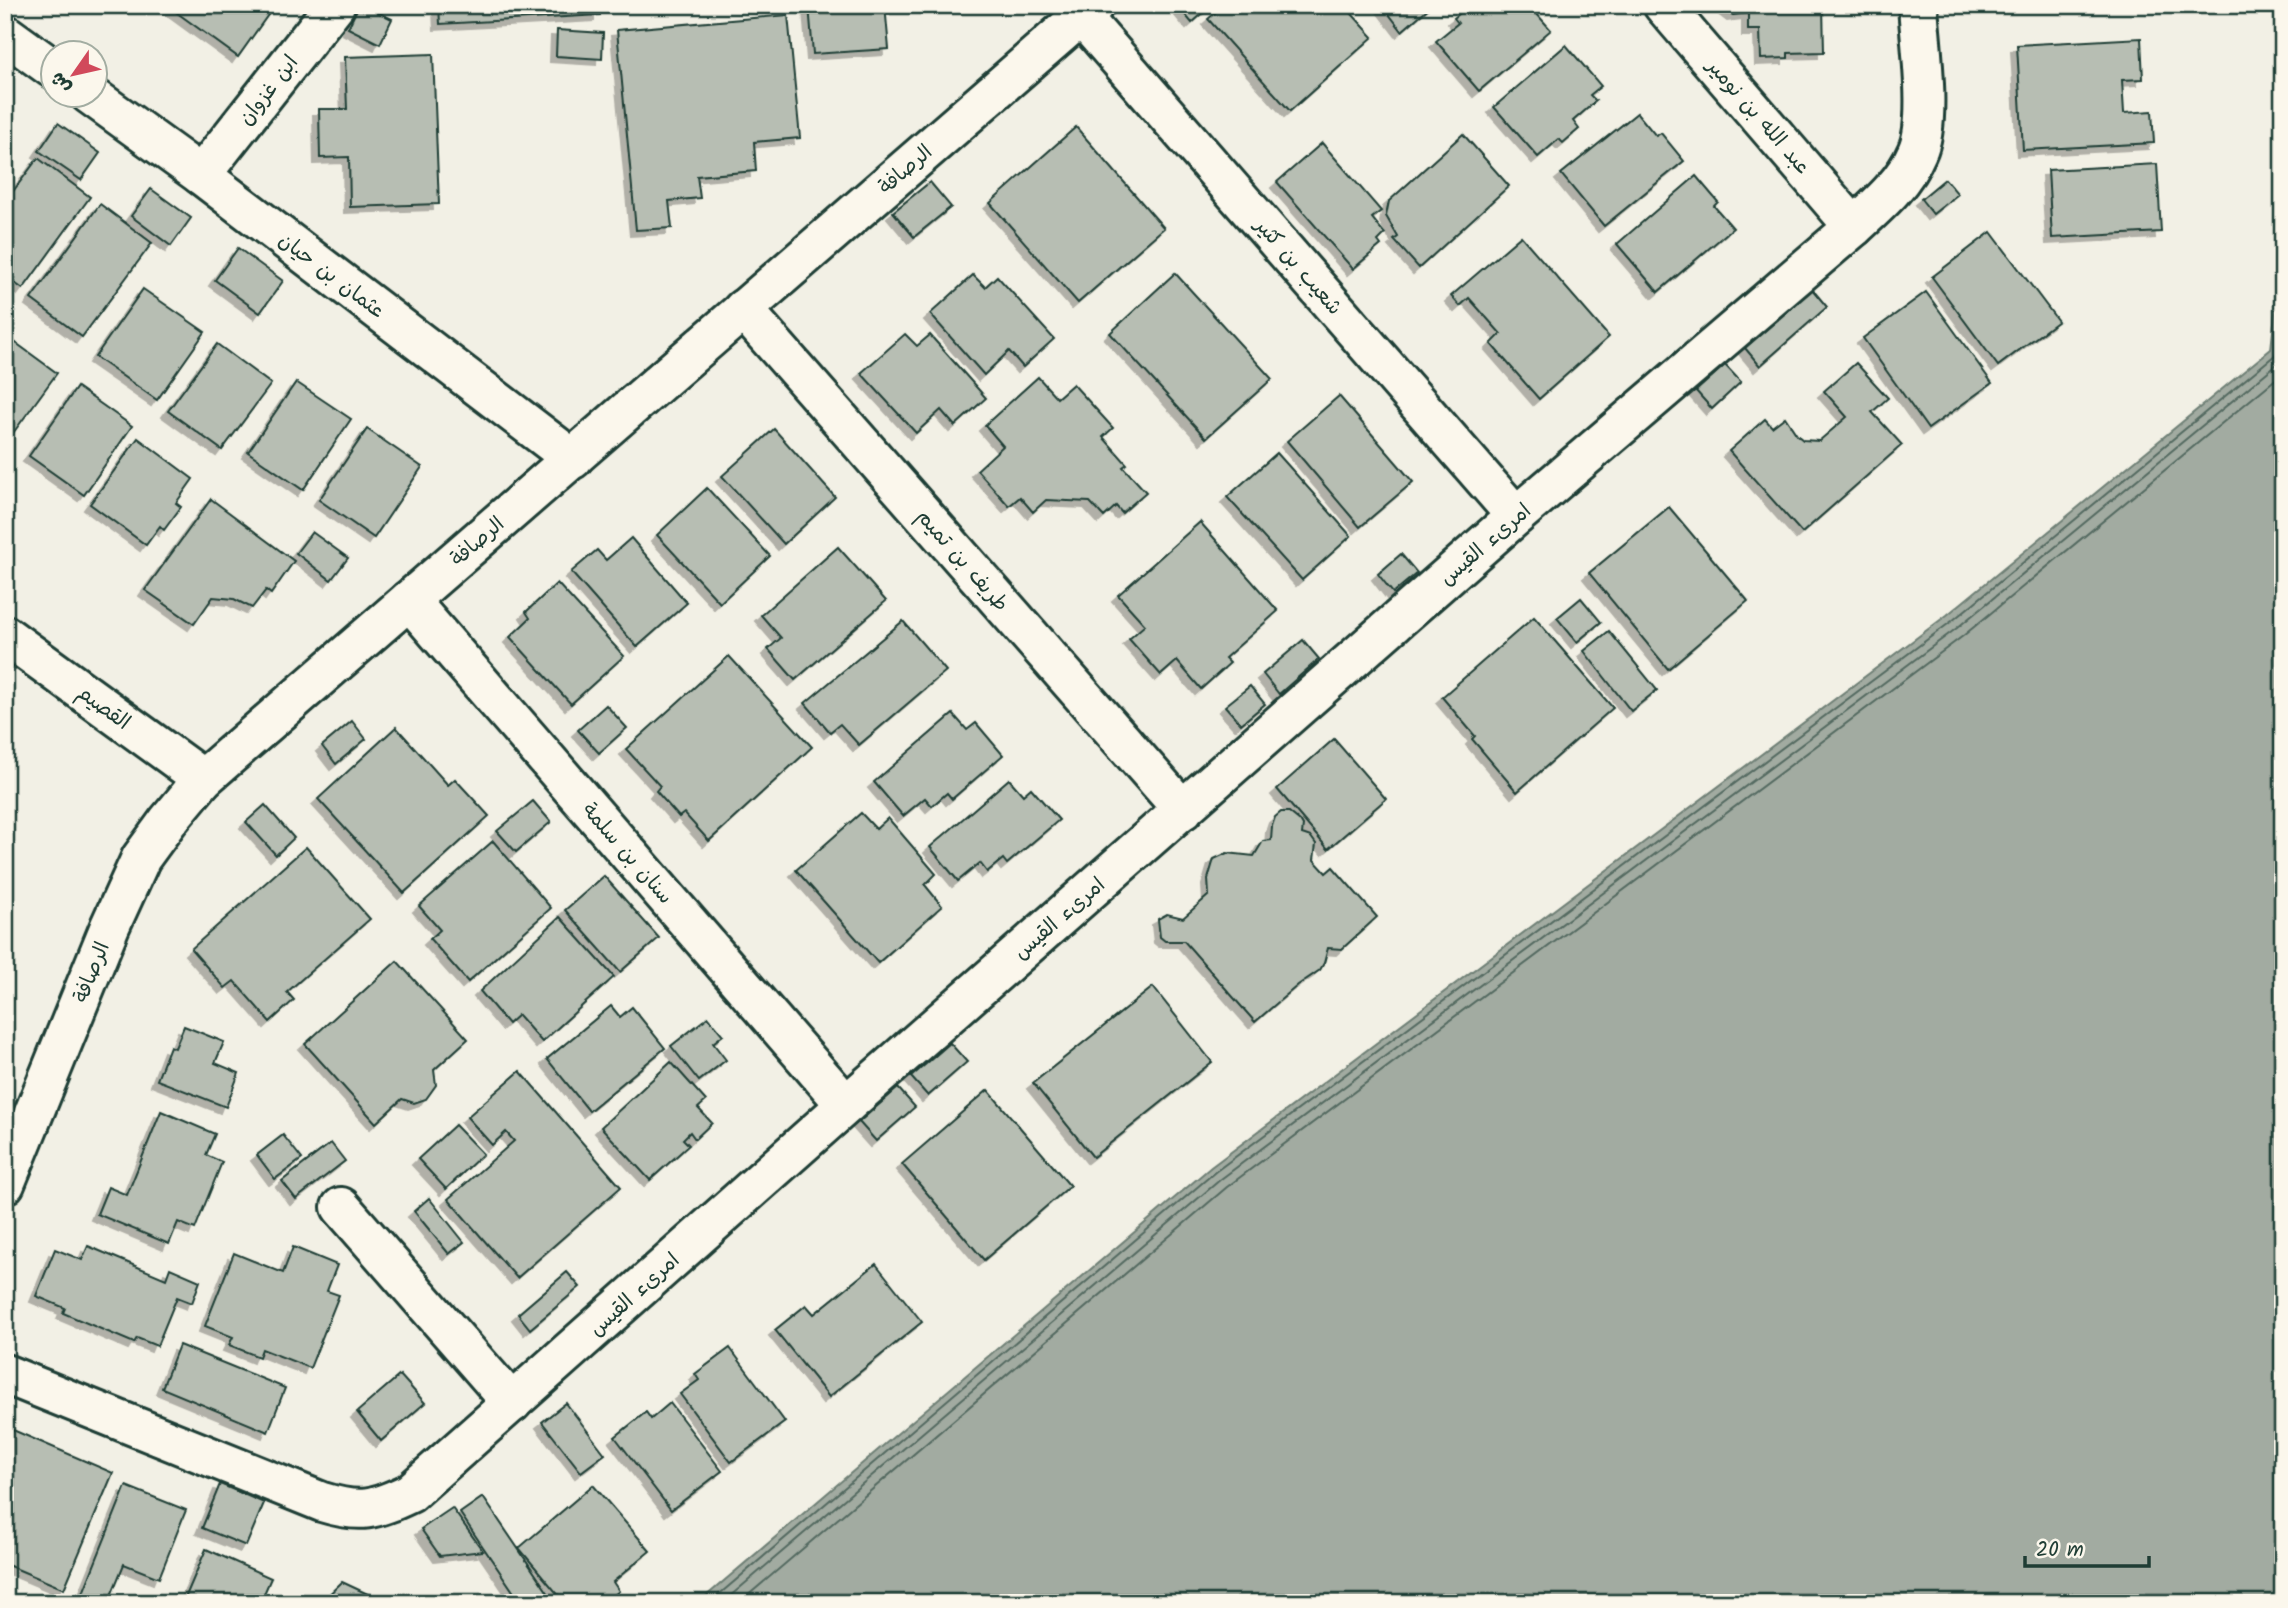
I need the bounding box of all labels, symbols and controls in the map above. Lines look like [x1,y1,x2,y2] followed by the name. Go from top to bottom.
[38,38,108,108] north arrow
[231,48,307,133] street label: ابن غزوان
[1697,50,1818,182] street label: عبد الله بن نومير
[43,65,80,99] text: ش
[871,137,941,203] street label: الرصافة
[1245,209,1350,323] street label: شعيب بن كثير
[271,225,392,328] street label: عثمان بن حيان
[1433,496,1539,595] street label: امرىء القيس
[908,502,1016,620] street label: طريف بن تميم
[443,509,513,575] street label: الرصافة
[69,677,137,739] street label: القصيم
[573,796,681,912] street label: سنان بن سلمة
[1007,870,1113,969] street label: امرىء القيس
[65,937,120,1008] street label: الرصافة
[582,1245,688,1345] street label: امرىء القيس
[2025,1524,2150,1568] scale bar
[2036,1534,2084,1567] text: 20 m

